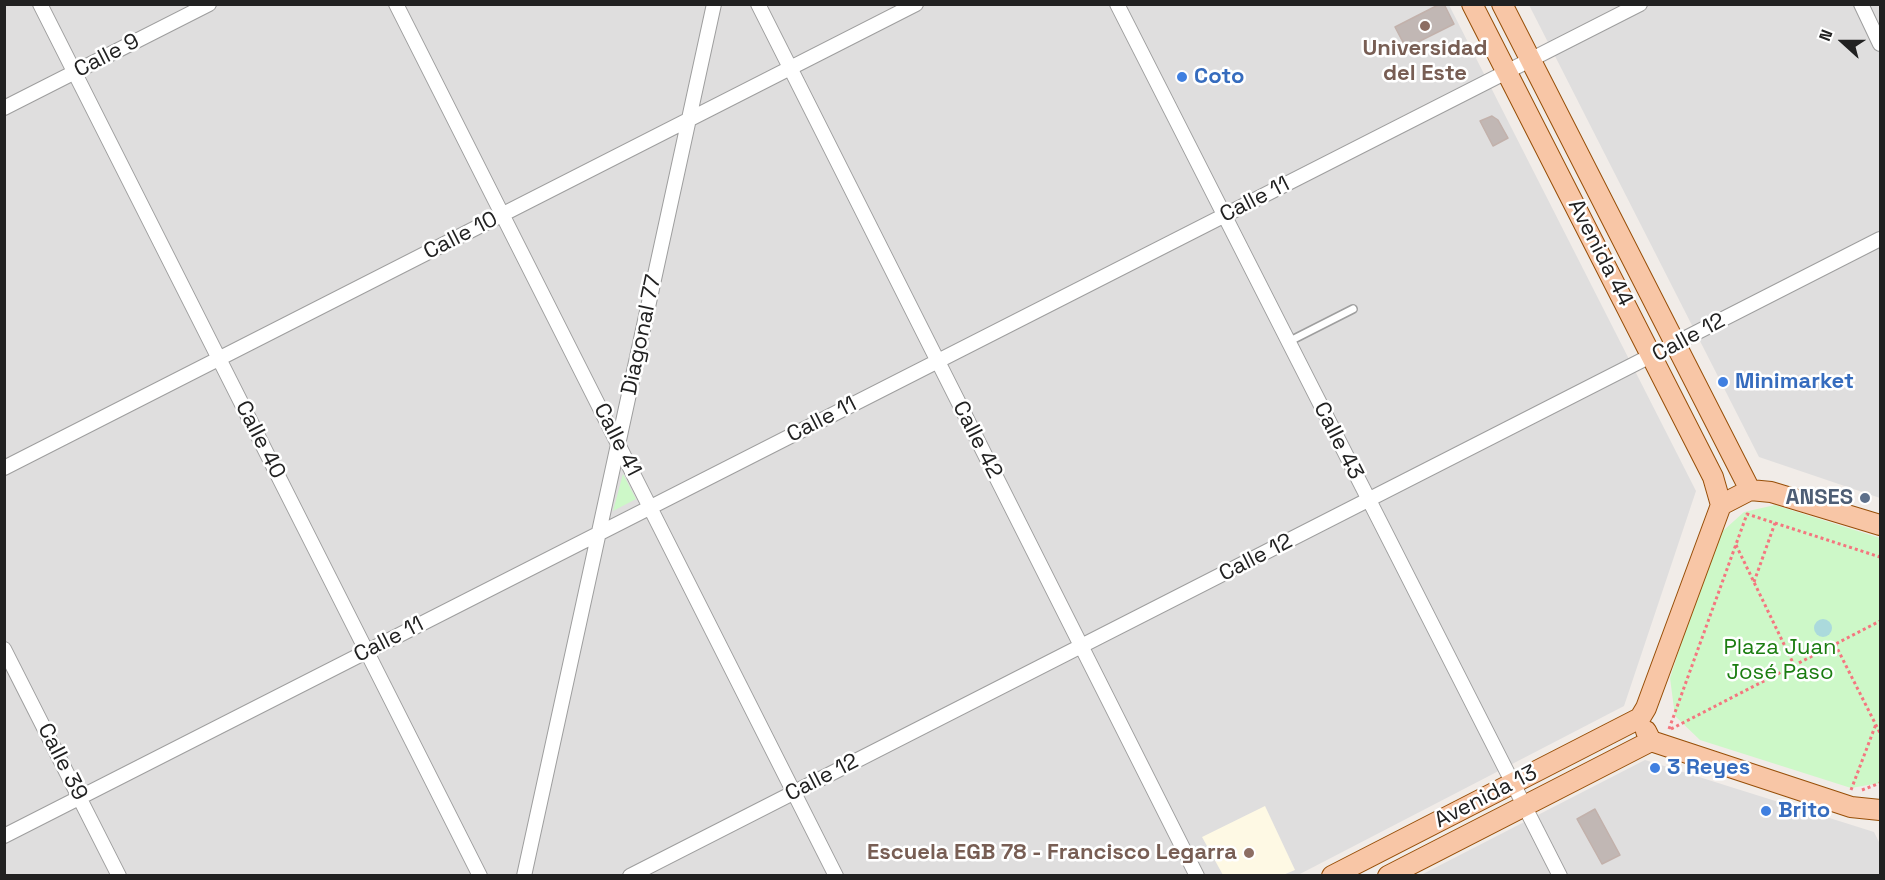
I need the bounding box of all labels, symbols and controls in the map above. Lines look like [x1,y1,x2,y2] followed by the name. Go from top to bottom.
[1813,12,1873,72] north arrow
[1418,19,1432,33] marker: Universidad del Este
[1814,27,1837,44] text: N
[70,28,144,84] street label: Calle 9
[1362,36,1488,88] place label: Universidad del Este
[1194,64,1244,90] place label: Coto
[1175,70,1189,84] marker: Coto
[1216,171,1294,229] street label: Calle 11
[1562,195,1638,311] street label: Avenida 44
[420,206,502,266] street label: Calle 10
[616,273,668,397] street label: Diagonal 77
[1648,308,1730,368] street label: Calle 12
[1735,369,1854,395] place label: Minimarket
[1716,375,1730,389] marker: Minimarket
[783,391,861,449] street label: Calle 11
[229,397,291,483] street label: Calle 40
[946,397,1008,483] street label: Calle 42
[1307,398,1369,484] street label: Calle 43
[587,399,647,481] street label: Calle 41
[1785,485,1853,511] place label: ANSES
[1858,491,1872,505] marker: ANSES
[1215,528,1297,588] street label: Calle 12
[350,611,428,669] street label: Calle 11
[1723,635,1837,686] park label: Plaza Juan José Paso
[31,719,93,805] street label: Calle 39
[781,748,863,808] street label: Calle 12
[1667,755,1750,781] place label: 3 Reyes
[1430,760,1542,834] street label: Avenida 13
[1648,761,1662,775] marker: 3 Reyes
[1778,798,1830,824] place label: Brito
[1759,804,1773,818] marker: Brito
[867,840,1237,866] place label: Escuela EGB 78 - Francisco Legarra
[1242,846,1256,860] marker: Escuela EGB 78 - Francisco Legarra

